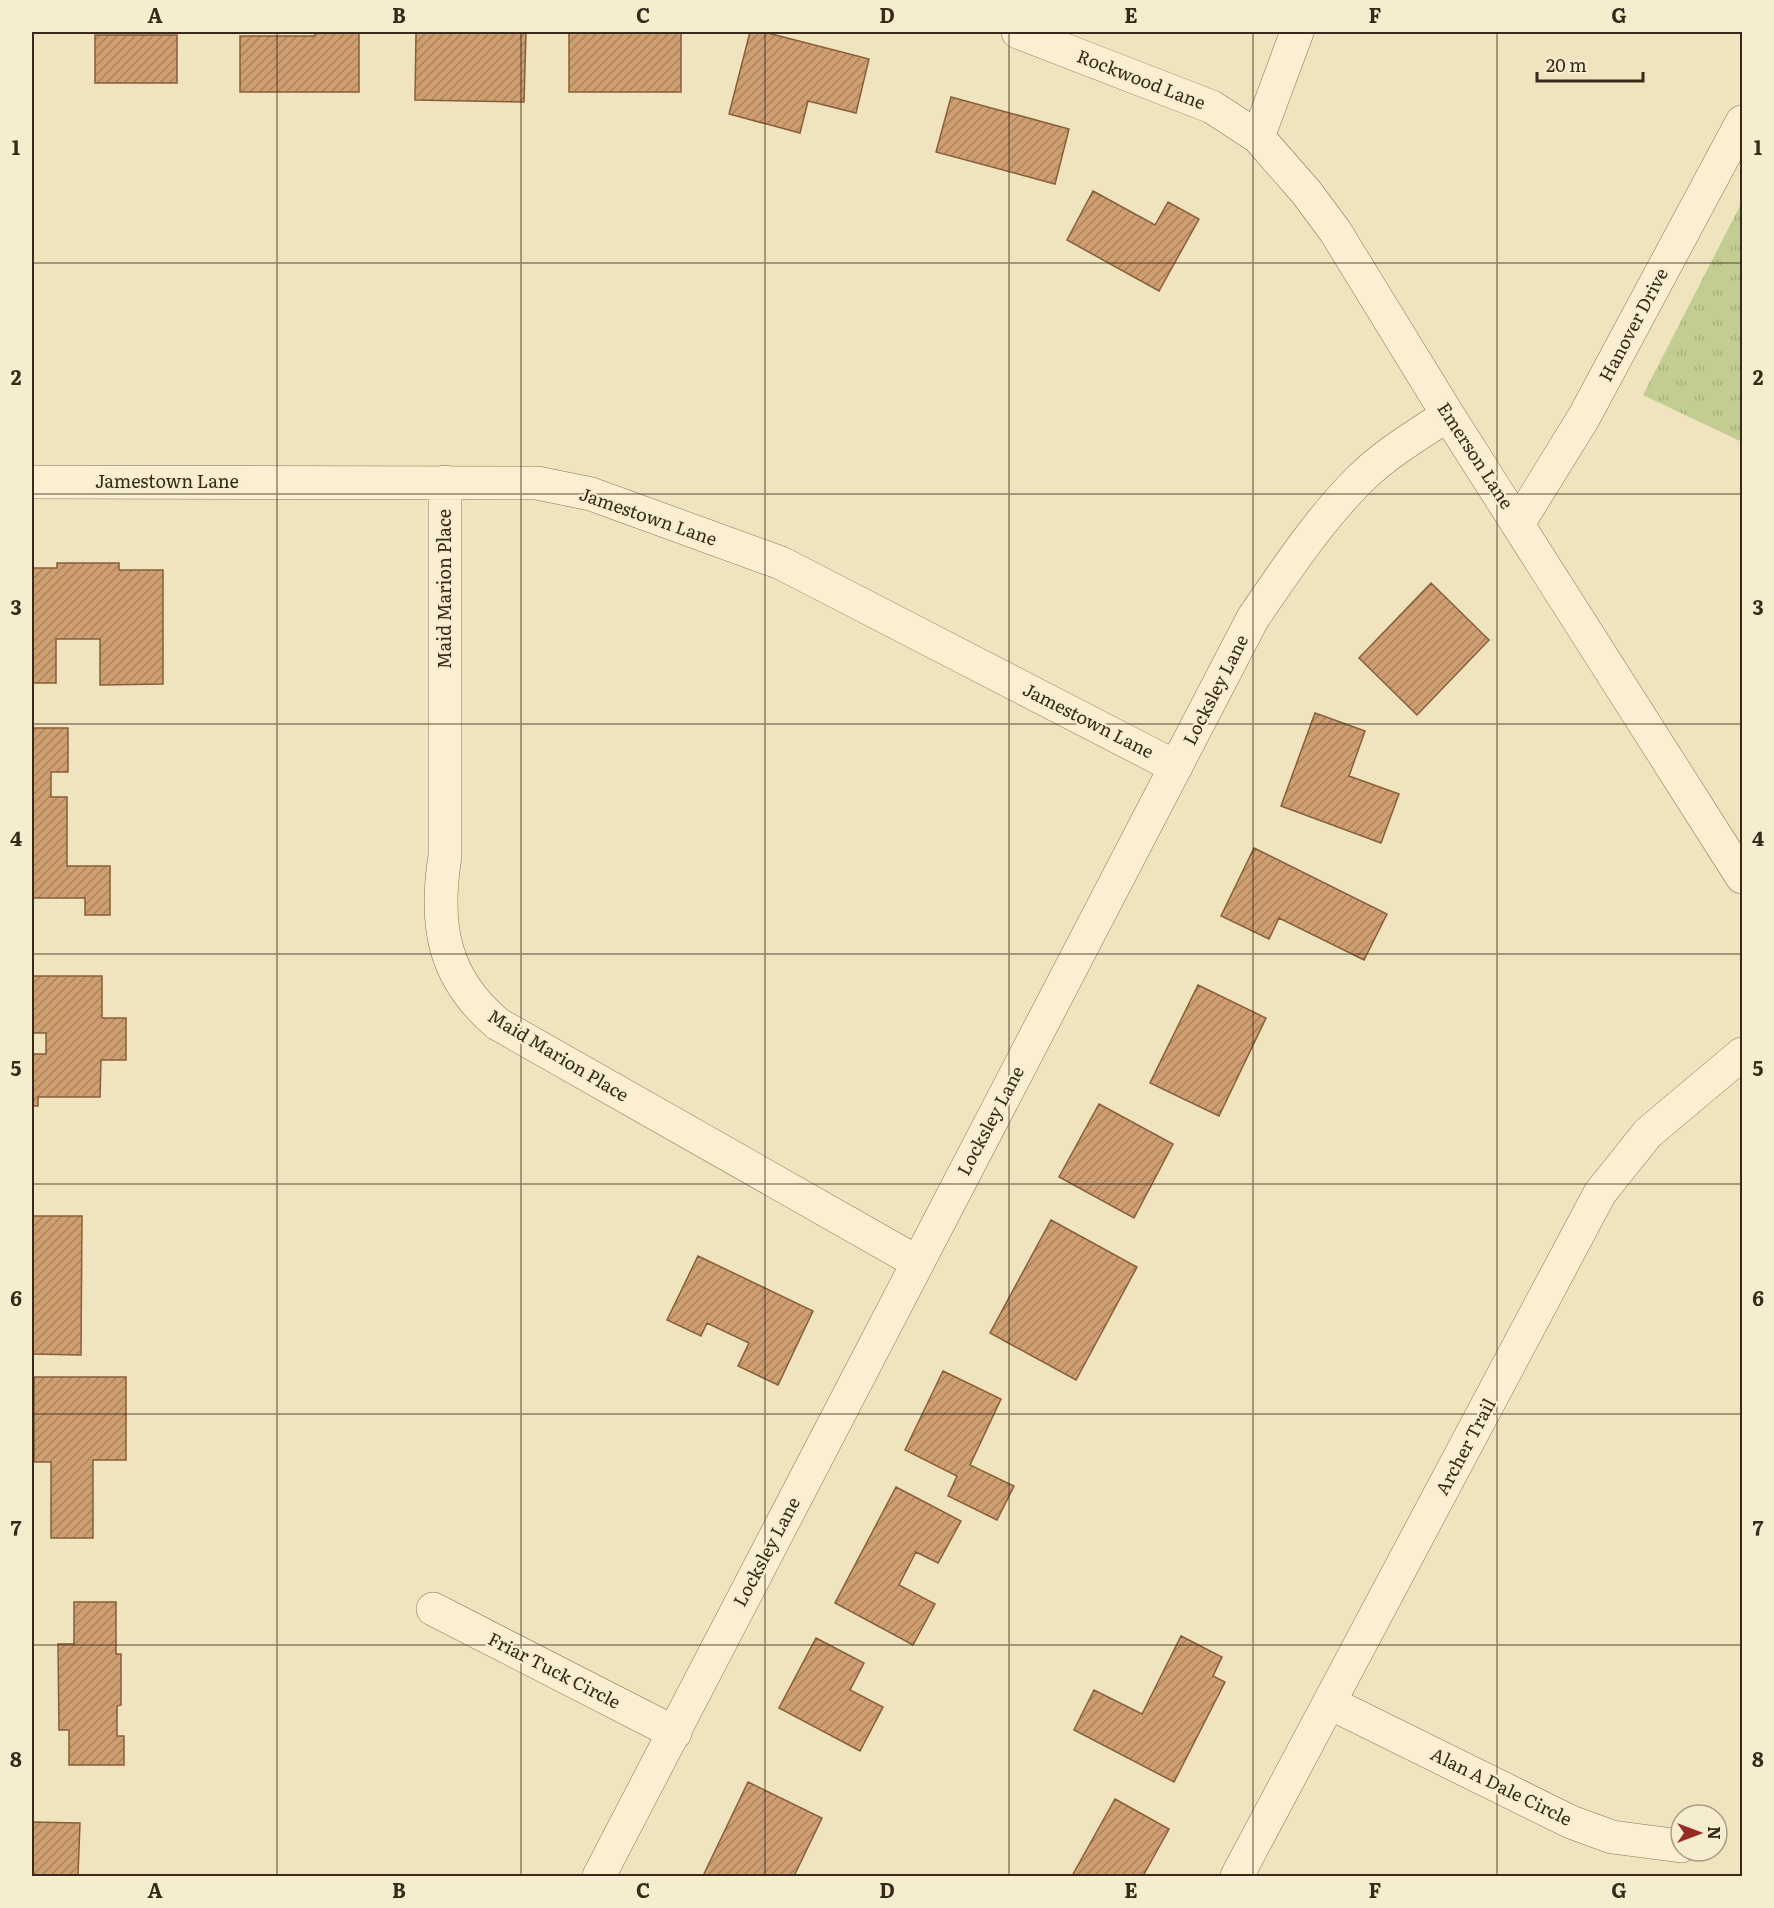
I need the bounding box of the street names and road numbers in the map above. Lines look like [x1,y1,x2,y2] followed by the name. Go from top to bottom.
[1073,42,1210,116] street label: Rockwood Lane
[1591,263,1674,386] street label: Hanover Drive
[1432,396,1521,514] street label: Emerson Lane
[95,467,239,494] street label: Jamestown Lane
[576,479,721,552] street label: Jamestown Lane
[430,509,457,669] street label: Maid Marion Place
[1175,629,1254,749] street label: Locksley Lane
[1018,675,1159,764] street label: Jamestown Lane
[483,1002,634,1108] street label: Maid Marion Place
[949,1061,1030,1180] street label: Locksley Lane
[1428,1393,1502,1500] street label: Archer Trail
[725,1492,806,1611] street label: Locksley Lane
[484,1625,626,1715] street label: Friar Tuck Circle
[1426,1740,1577,1832] street label: Alan A Dale Circle

